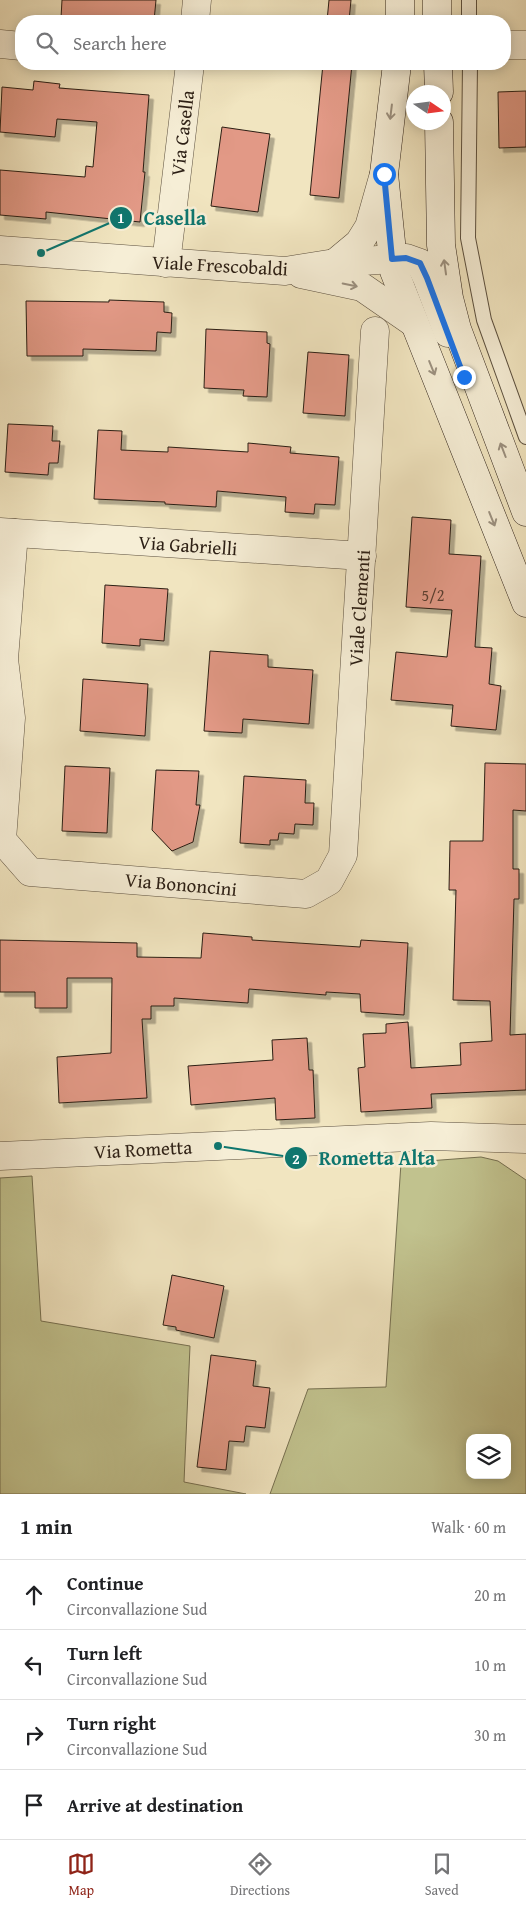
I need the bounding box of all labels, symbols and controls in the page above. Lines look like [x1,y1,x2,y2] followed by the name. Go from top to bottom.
[15,15,511,70] search box
[33,29,61,57] icon: search
[73,29,167,57] text: Search here
[406,85,451,130] north arrow
[163,88,201,178] street label: Via Casella
[386,104,396,120] one-way arrow
[373,163,396,186] route start
[108,201,216,236] callout: Casella
[144,203,207,232] text: Casella
[117,207,125,228] text: 1
[151,247,289,283] street label: Viale Frescobaldi
[439,259,449,275] one-way arrow
[341,280,357,290] one-way arrow
[428,360,438,375] one-way arrow
[453,366,476,389] route end
[498,443,507,458] one-way arrow
[488,511,498,526] one-way arrow
[138,528,238,562] street label: Via Gabrielli
[341,549,377,667] street label: Viale Clementi
[422,583,444,607] house number: 5/2
[124,865,238,903] street label: Via Bononcini
[93,1132,193,1166] street label: Via Rometta
[283,1141,445,1176] callout: Rometta Alta
[319,1143,436,1172] text: Rometta Alta
[292,1148,300,1169] text: 2
[466,1434,511,1479] map controls
[466,1434,511,1479] button: layers
[20,1511,72,1542] text: 1 min
[431,1515,506,1539] text: Walk · 60 m
[67,1569,144,1597] text: Continue
[20,1581,48,1609] icon: ahead
[474,1583,506,1607] text: 20 m
[67,1597,207,1621] text: Circonvallazione Sud
[67,1639,142,1667] text: Turn left
[20,1651,48,1679] icon: left
[474,1653,506,1677] text: 10 m
[67,1667,207,1691] text: Circonvallazione Sud
[67,1709,156,1737] text: Turn right
[20,1721,48,1749] icon: right
[474,1723,506,1747] text: 30 m
[67,1737,207,1761] text: Circonvallazione Sud
[20,1791,48,1819] icon: arrive
[67,1791,243,1819] text: Arrive at destination
[67,1850,95,1900] tab: Map
[230,1850,290,1900] tab: Directions
[425,1850,459,1900] tab: Saved

